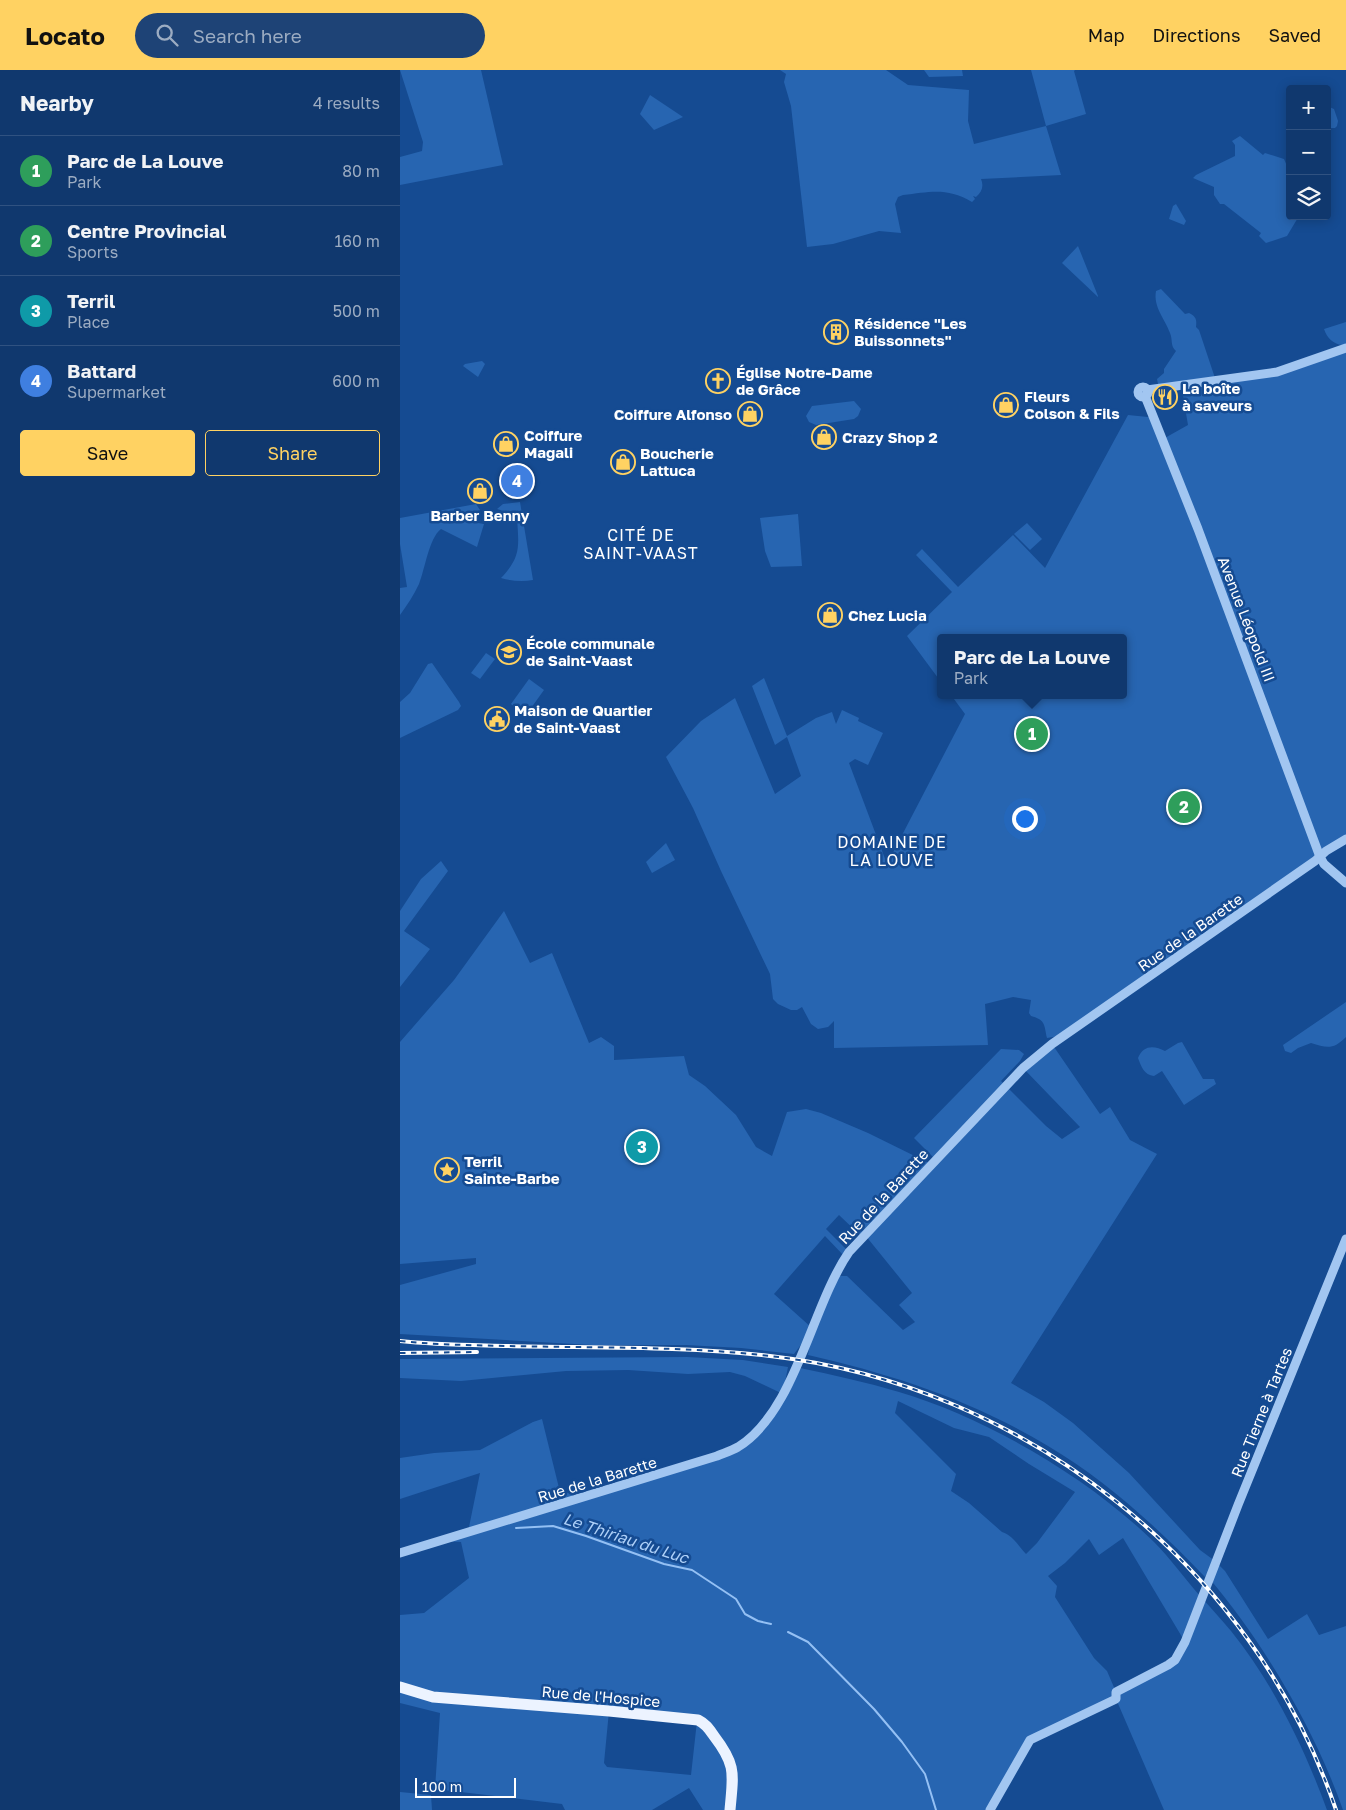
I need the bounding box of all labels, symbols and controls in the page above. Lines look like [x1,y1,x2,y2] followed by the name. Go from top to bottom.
[135,13,485,58] search box
[25,21,105,50] text: Locato
[153,21,181,49] icon: search
[193,24,302,47] text: Search here
[1088,24,1124,46] text: Map
[1152,24,1240,46] text: Directions
[1268,24,1321,46] text: Saved
[1286,85,1331,220] map controls
[1286,85,1331,130] button: +
[20,90,94,116] text: Nearby
[313,93,380,113] text: 4 results
[1286,130,1331,175] button: −
[67,149,223,172] text: Parc de La Louve
[32,161,40,181] text: 1
[342,161,380,181] text: 80 m
[67,172,102,192] text: Park
[1286,175,1331,220] button: layers
[67,219,226,242] text: Centre Provincial
[31,231,41,251] text: 2
[334,231,380,251] text: 160 m
[67,242,118,262] text: Sports
[67,289,115,312] text: Terril
[31,301,41,321] text: 3
[333,301,380,321] text: 500 m
[67,312,110,332] text: Place
[854,314,967,349] place label: Résidence "Les Buissonnets"
[823,319,849,345] building icon: Résidence "Les Buissonnets"
[67,359,136,382] text: Battard
[736,363,873,398] place label: Église Notre-Dame de Grâce
[705,368,731,394] church icon: Église Notre-Dame de Grâce
[31,371,41,391] text: 4
[332,371,380,391] text: 600 m
[1182,379,1252,414] place label: La boîte à saveurs
[67,382,166,402] text: Supermarket
[1152,384,1178,410] restaurant icon: La boîte à saveurs
[1024,387,1120,422] place label: Fleurs Colson & Fils
[993,392,1019,418] shop icon: Fleurs Colson & Fils
[737,401,763,427] shop icon: Coiffure Alfonso
[614,405,732,423] place label: Coiffure Alfonso
[811,424,837,450] shop icon: Crazy Shop 2
[524,426,583,461] place label: Coiffure Magali
[842,428,938,446] place label: Crazy Shop 2
[20,430,195,476] button: Save
[205,430,380,476] button: Share
[493,431,519,457] shop icon: Coiffure Magali
[640,444,714,479] place label: Boucherie Lattuca
[610,449,636,475] shop icon: Boucherie Lattuca
[501,462,533,500] pin: 4
[467,478,493,504] shop icon: Barber Benny
[430,506,530,524] place label: Barber Benny
[583,525,699,563] district label: CITÉ DE SAINT-VAAST
[1215,554,1279,684] street label: Avenue Léopold III
[817,602,843,628] shop icon: Chez Lucia
[848,606,927,624] place label: Chez Lucia
[526,634,655,669] place label: École communale de Saint-Vaast
[937,634,1127,699] popup
[496,639,522,665] school or university icon: École communale de Saint-Vaast
[954,645,1110,668] text: Parc de La Louve
[954,668,988,688] text: Park
[514,701,652,736] place label: Maison de Quartier de Saint-Vaast
[484,706,510,732] public building icon: Maison de Quartier de Saint-Vaast
[1016,715,1048,753] pin: 1
[1168,788,1200,826] pin: 2
[1012,806,1038,832] your location
[837,832,947,870] district label: DOMAINE DE LA LOUVE
[1134,889,1246,975] street label: Rue de la Barette
[626,1128,658,1166] pin: 3
[834,1144,932,1247] street label: Rue de la Barette
[464,1152,560,1187] place label: Terril Sainte-Barbe
[434,1157,460,1183] place icon: Terril Sainte-Barbe
[1227,1344,1295,1480] street label: Rue Tierne à Tartes
[535,1452,659,1506] street label: Rue de la Barette
[561,1508,692,1568] water label: Le Thiriau du Luc
[541,1682,661,1710] street label: Rue de l'Hospice
[415,1775,516,1798] scale bar
[422,1778,462,1795] text: 100 m

